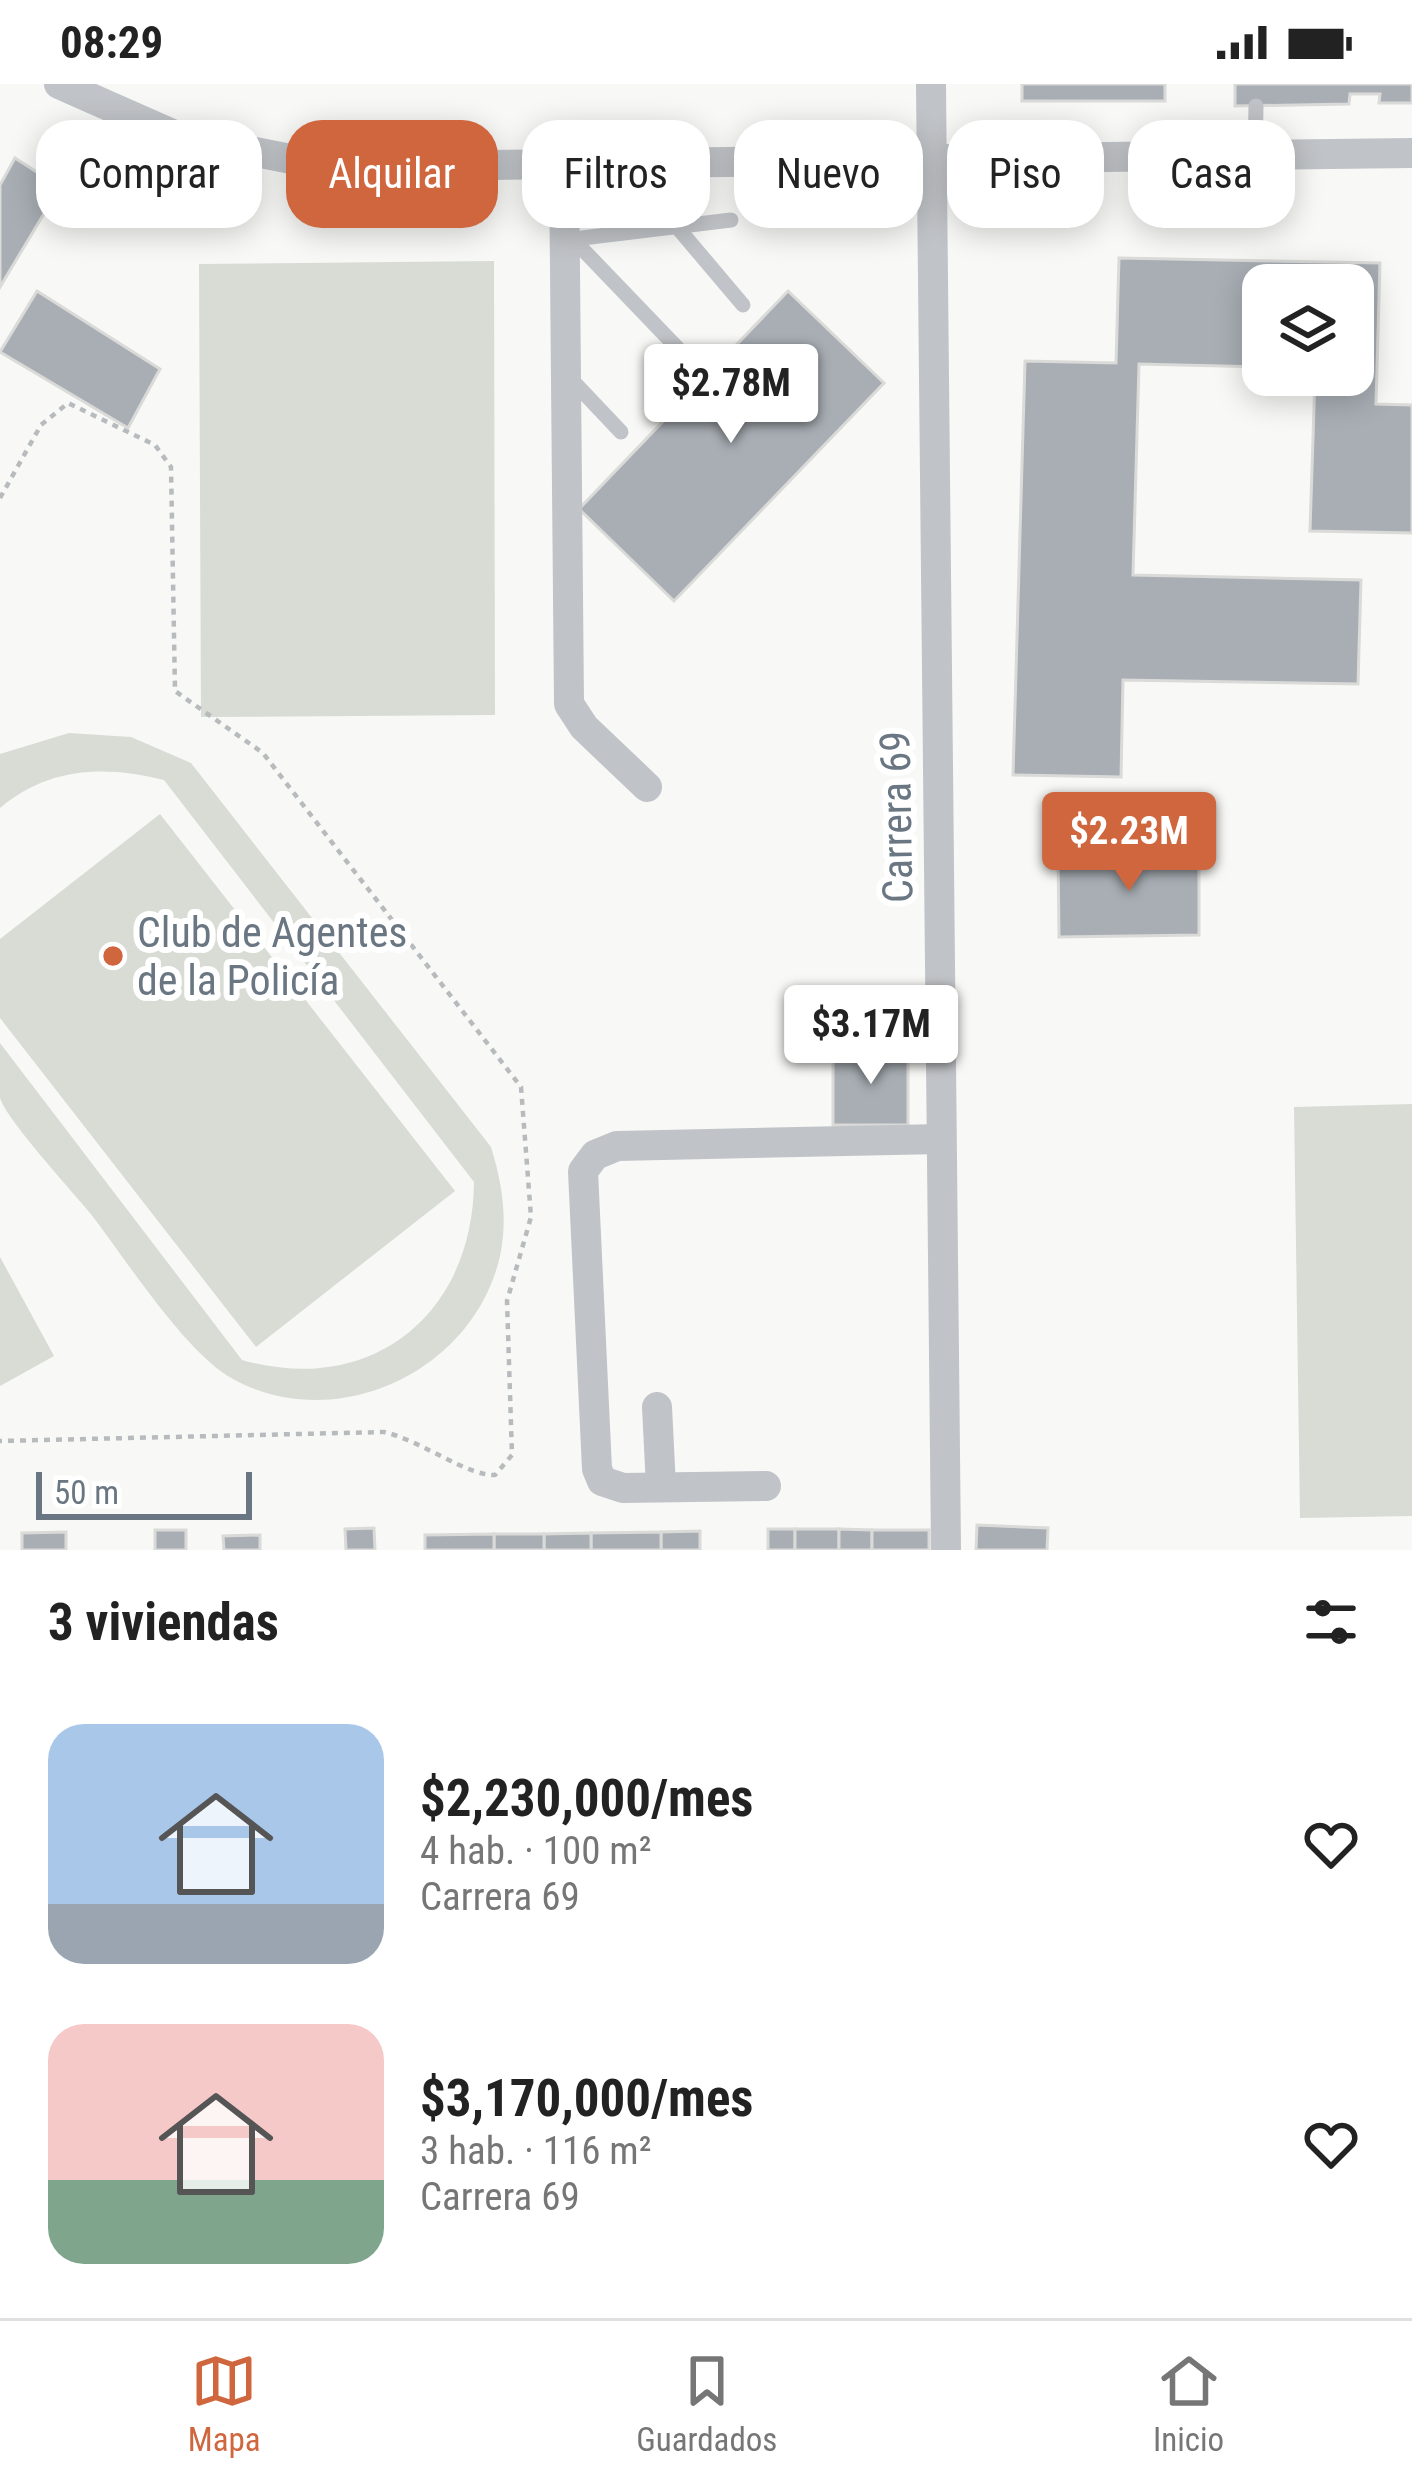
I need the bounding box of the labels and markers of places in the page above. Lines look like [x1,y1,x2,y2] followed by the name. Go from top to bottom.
[633,344,829,446] pin: $2.78M
[1031,792,1227,894] pin: $2.23M
[137,908,408,1005] place label: Club de Agentes de la Policía
[100,943,126,969] marker: Club de Agentes de la Policía
[773,985,969,1087] pin: $3.17M

